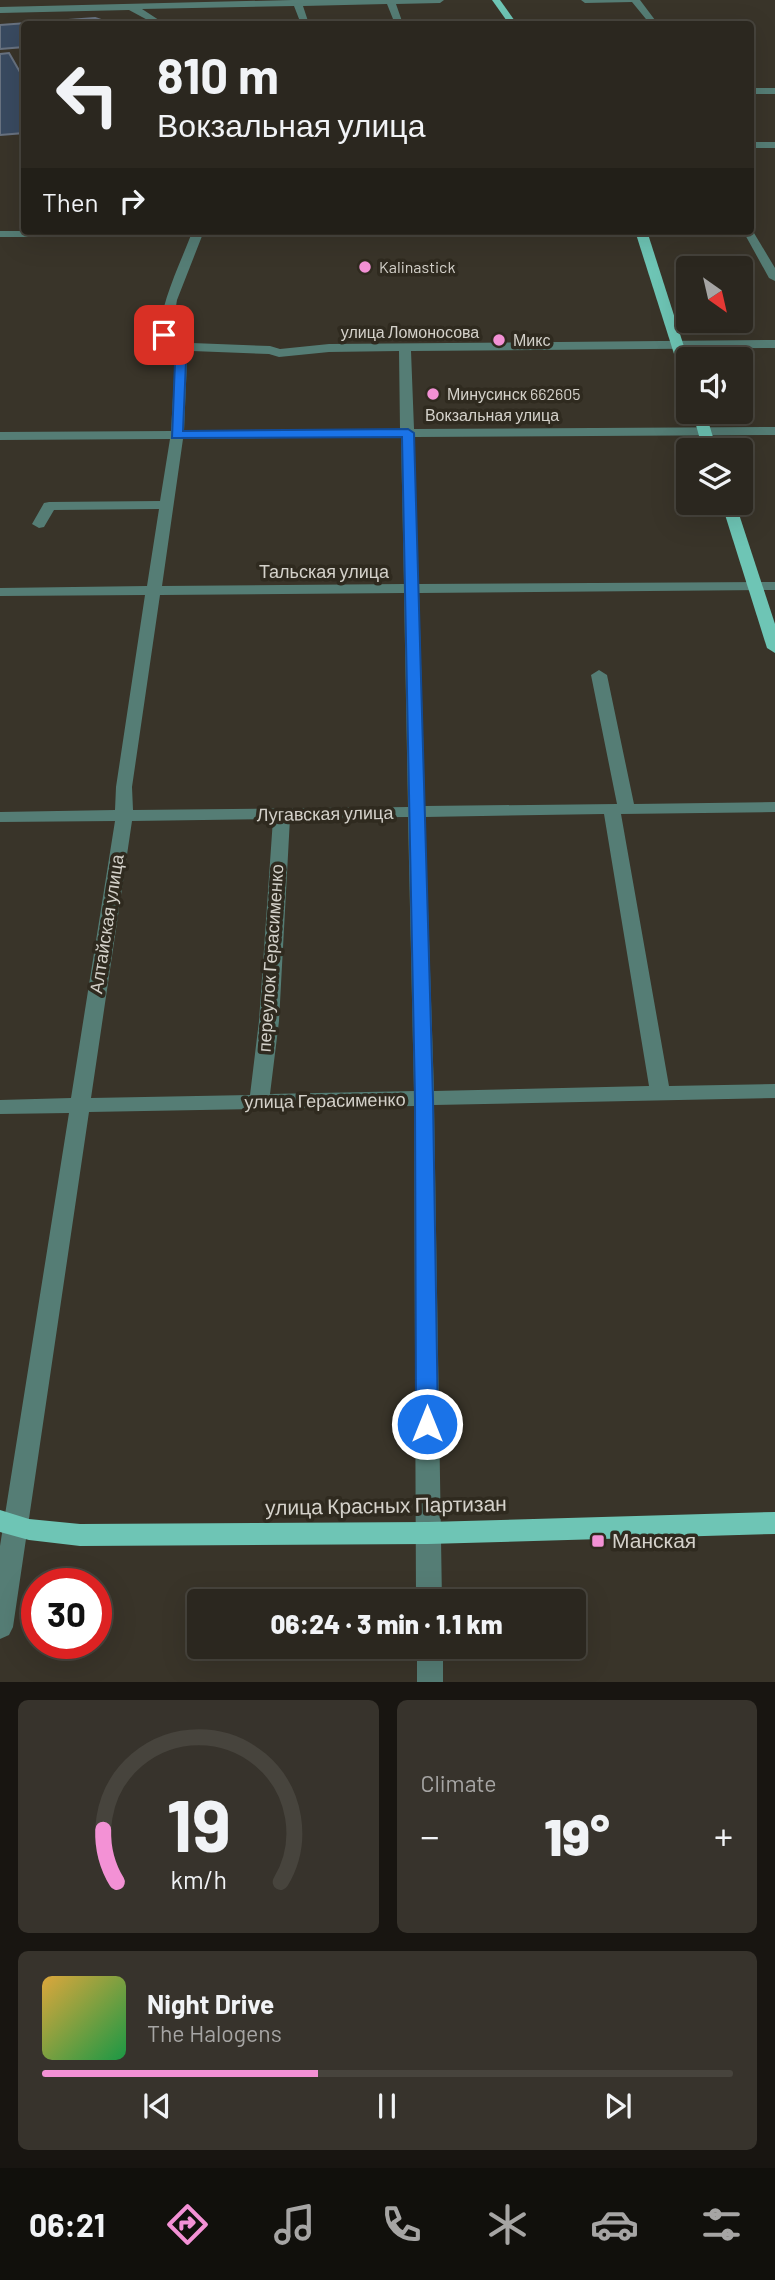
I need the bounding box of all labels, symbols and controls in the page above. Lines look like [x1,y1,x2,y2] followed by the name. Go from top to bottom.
[157,45,279,104] text: 810 m
[42,49,133,140] icon: left
[157,105,425,143] text: Вокзальная улица
[113,182,151,220] icon: right
[42,186,99,217] text: Then
[676,256,752,332] north arrow
[676,256,753,515] map controls
[379,257,455,276] place label: Kalinastick
[357,259,373,275] marker: Kalinastick
[134,305,194,365] pin
[145,316,183,354] icon: arrive
[341,322,479,341] street label: улица Ломоносова
[513,330,550,349] place label: Микс
[491,332,507,348] marker: Микс
[676,347,753,424] button: sound
[447,384,580,403] place label: Минусинск 662605
[425,386,441,402] marker: Минусинск 662605
[425,405,559,424] street label: Вокзальная улица
[676,438,753,515] button: layers
[259,560,390,582] street label: Тальская улица
[256,801,394,825] street label: Лугавская улица
[84,852,128,995] street label: Алтайская улица
[252,863,288,1053] street label: переулок Герасименко
[244,1088,406,1112] street label: улица Герасименко
[390,1387,464,1461] position arrow
[265,1490,507,1519] street label: улица Красных Партизан
[612,1527,696,1552] place label: Манская
[590,1533,606,1549] marker: Манская
[21,1568,112,1659] speed limit sign: 30
[271,1608,503,1639] text: 06:24 · 3 min · 1.1 km
[421,1769,497,1797] text: Climate
[166,1780,230,1868] text: 19
[544,1804,610,1866] text: 19°
[421,1812,440,1858] text: −
[714,1812,733,1858] text: +
[170,1864,227,1894] text: km/h
[147,1988,274,2019] text: Night Drive
[147,2019,282,2047] text: The Halogens
[138,2087,176,2125] icon: previous
[368,2087,406,2125] icon: pause
[599,2087,637,2125] icon: next
[163,2200,212,2249] icon: directions
[270,2200,319,2249] icon: music
[377,2200,426,2249] icon: phone
[483,2200,532,2249] icon: climate
[590,2200,639,2249] icon: car
[697,2200,746,2249] icon: filters
[29,2205,105,2243] text: 06:21

